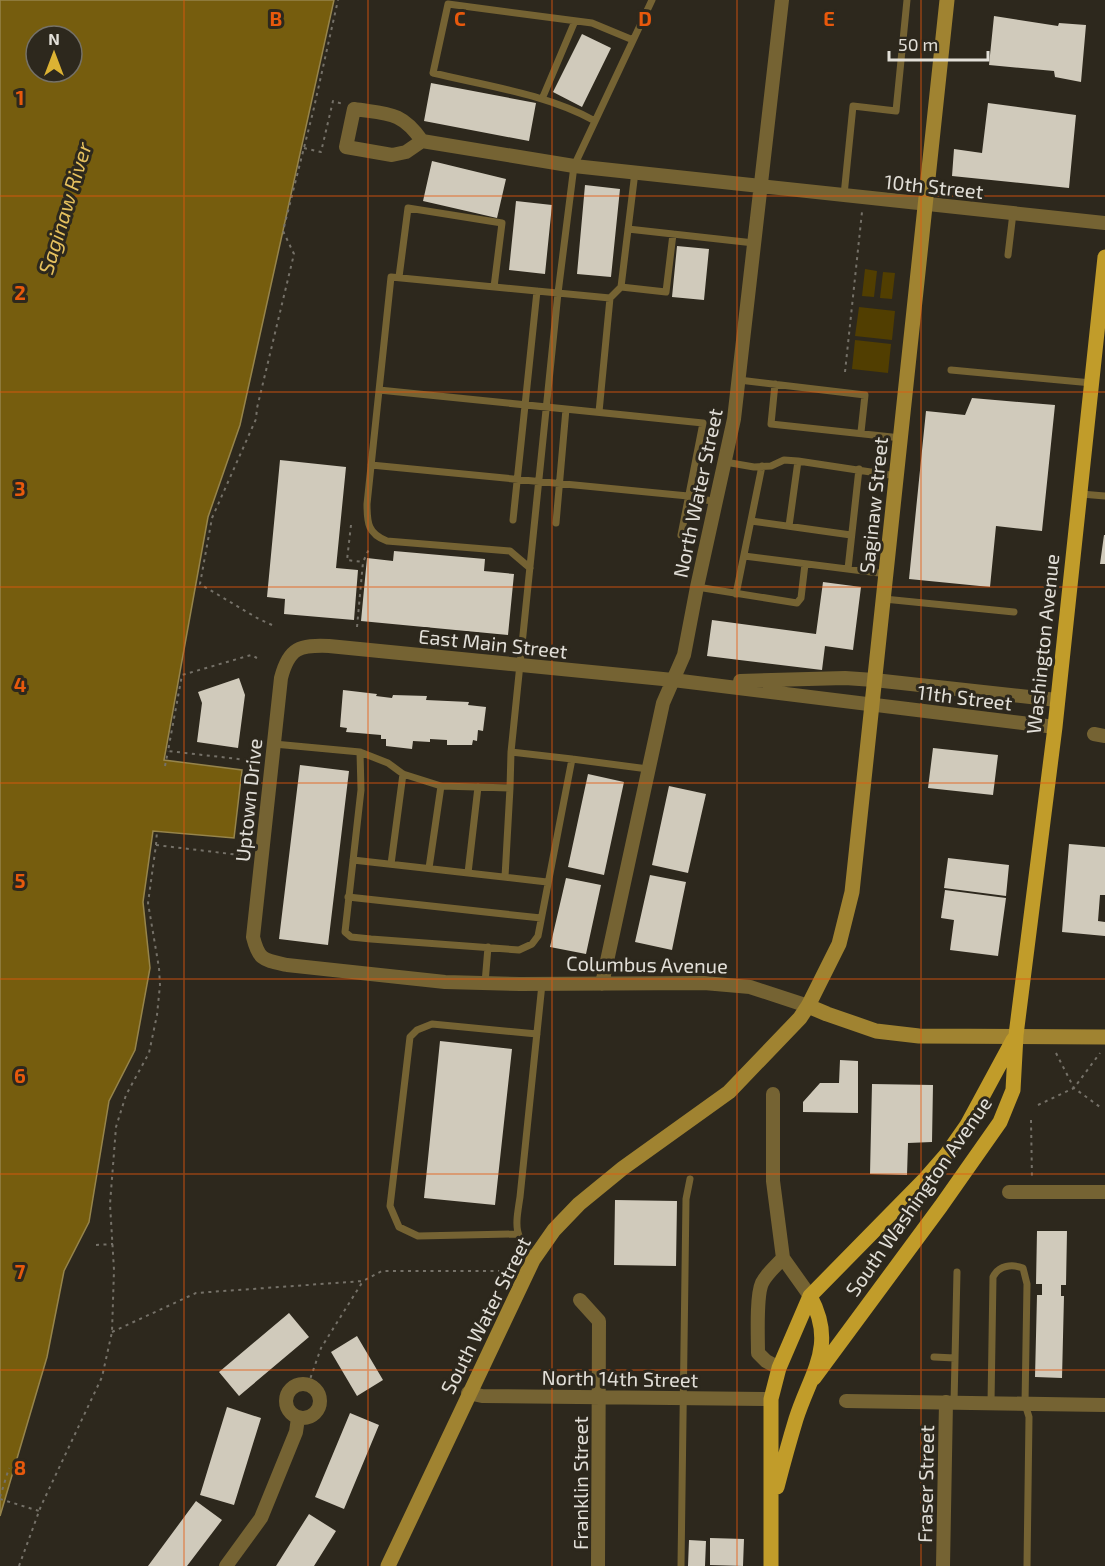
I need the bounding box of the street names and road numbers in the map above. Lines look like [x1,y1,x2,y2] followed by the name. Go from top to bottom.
[883,169,985,203] street label: 10th Street
[667,406,727,580] street label: North Water Street
[854,435,892,574] street label: Saginaw Street
[1021,553,1063,735] street label: Washington Avenue
[417,623,569,663] street label: East Main Street
[916,679,1014,715] street label: 11th Street
[230,737,266,863] street label: Uptown Drive
[566,951,728,977] street label: Columbus Avenue
[840,1092,996,1300] street label: South Washington Avenue
[435,1232,535,1398] street label: South Water Street
[541,1365,699,1391] street label: North 14th Street
[568,1416,592,1550] street label: Franklin Street
[912,1424,938,1543] street label: Fraser Street

